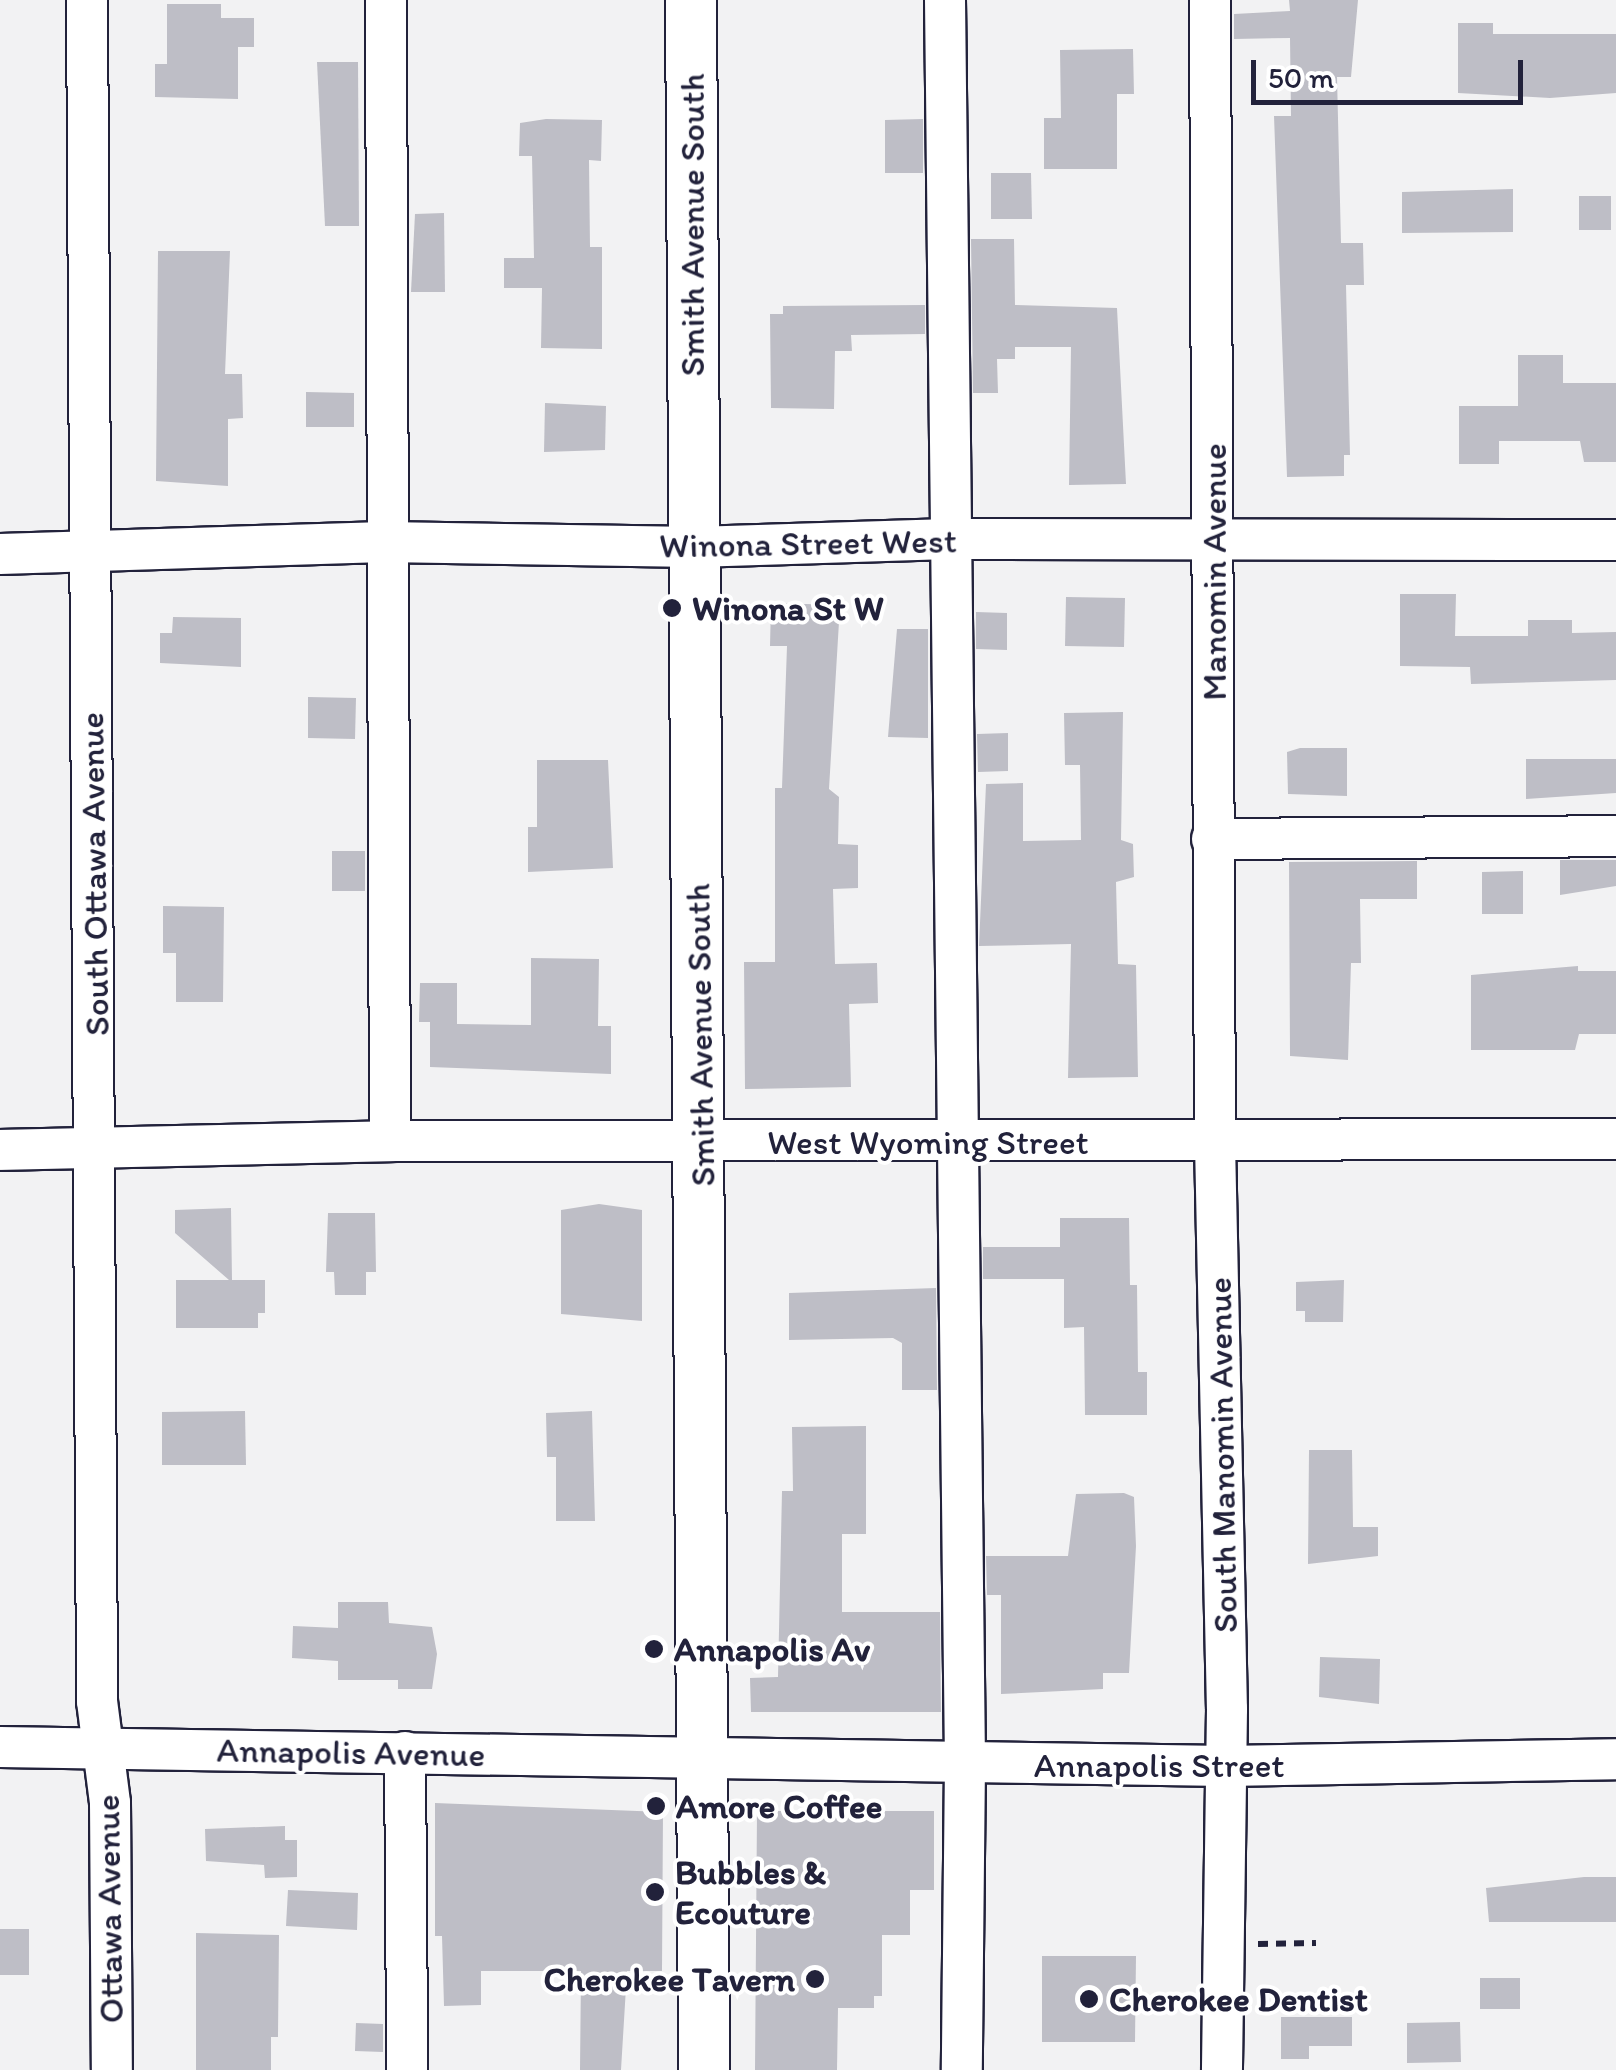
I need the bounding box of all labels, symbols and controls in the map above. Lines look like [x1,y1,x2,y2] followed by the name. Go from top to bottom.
[1256,40,1528,102] scale bar
[1268,59,1334,96] text: 50 m
[671,74,713,376] street label: Smith Avenue South
[1193,443,1235,701] street label: Manomin Avenue
[660,519,956,567] street label: Winona Street West
[692,587,884,629] place label: Winona St W
[661,597,683,619] marker: Winona St W
[70,712,118,1036] street label: South Ottawa Avenue
[676,883,724,1187] street label: Smith Avenue South
[767,1121,1089,1163] street label: West Wyoming Street
[1198,1278,1246,1632] street label: South Manomin Avenue
[674,1628,870,1670] place label: Annapolis Av
[643,1638,665,1660] marker: Annapolis Av
[217,1729,485,1775] street label: Annapolis Avenue
[1034,1744,1284,1786] street label: Annapolis Street
[676,1785,883,1827] place label: Amore Coffee
[86,1795,132,2023] street label: Ottawa Avenue
[645,1795,667,1817] marker: Amore Coffee
[675,1851,826,1933] place label: Bubbles & Ecouture
[644,1881,666,1903] marker: Bubbles & Ecouture
[546,1958,795,2000] place label: Cherokee Tavern
[804,1968,826,1990] marker: Cherokee Tavern
[1109,1978,1368,2020] place label: Cherokee Dentist
[1078,1988,1100,2010] marker: Cherokee Dentist

